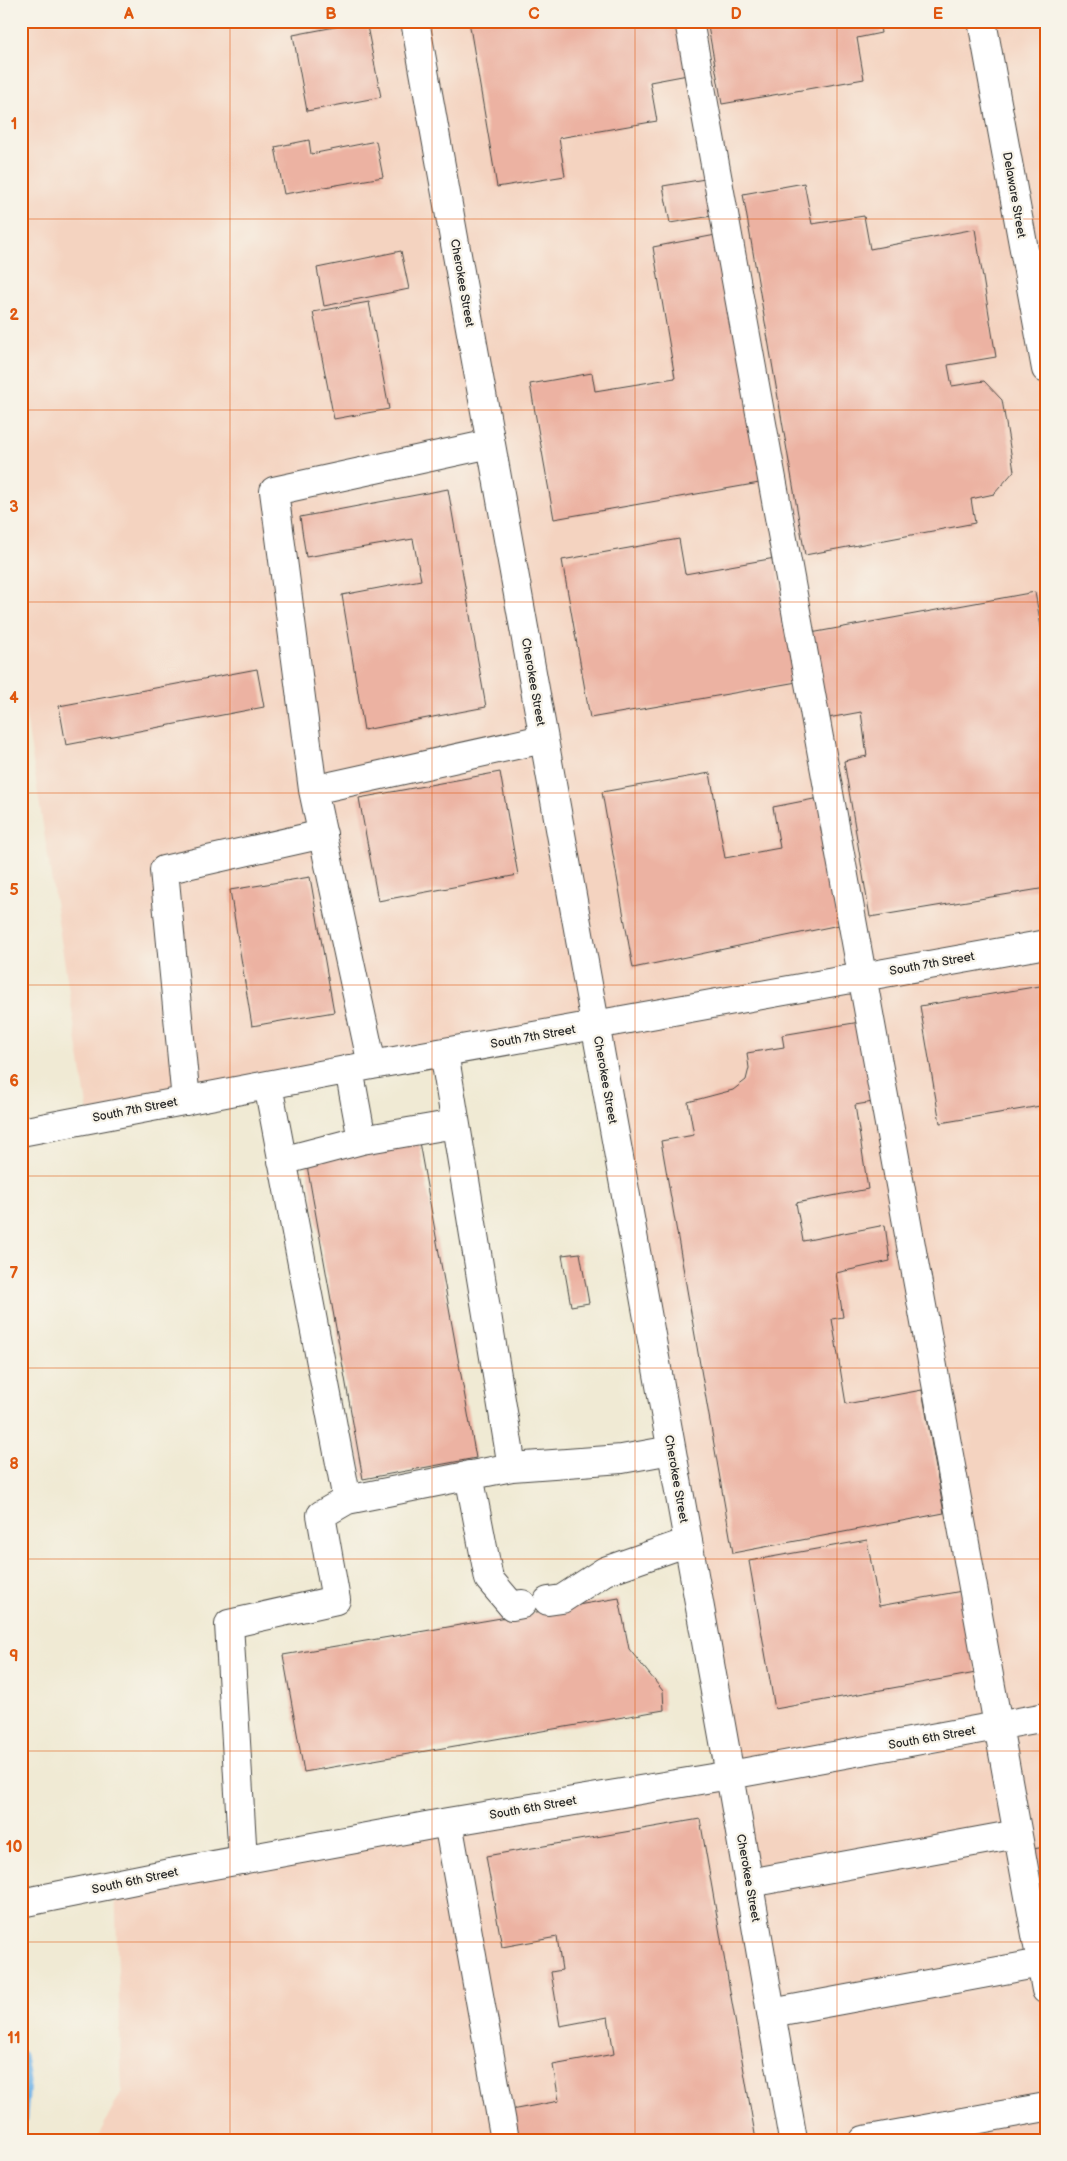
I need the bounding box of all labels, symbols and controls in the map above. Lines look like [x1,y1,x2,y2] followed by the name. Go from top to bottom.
[123,5,134,24] text: A
[325,5,337,24] text: B
[528,5,540,24] text: C
[730,5,742,24] text: D
[933,5,943,24] text: E
[11,115,17,134] text: 1
[999,151,1029,239] street label: Delaware Street
[447,238,477,328] street label: Cherokee Street
[9,306,19,325] text: 2
[9,498,19,517] text: 3
[518,637,548,727] street label: Cherokee Street
[9,689,19,708] text: 4
[9,881,19,900] text: 5
[888,949,976,979] street label: South 7th Street
[489,1022,577,1052] street label: South 7th Street
[590,1035,620,1125] street label: Cherokee Street
[9,1072,19,1091] text: 6
[91,1094,179,1126] street label: South 7th Street
[10,1264,19,1283] text: 7
[661,1434,691,1524] street label: Cherokee Street
[9,1455,19,1474] text: 8
[9,1647,19,1666] text: 9
[887,1723,977,1753] street label: South 6th Street
[488,1793,578,1823] street label: South 6th Street
[733,1833,763,1923] street label: Cherokee Street
[6,1838,22,1857] text: 10
[90,1864,180,1897] street label: South 6th Street
[7,2029,21,2048] text: 11

